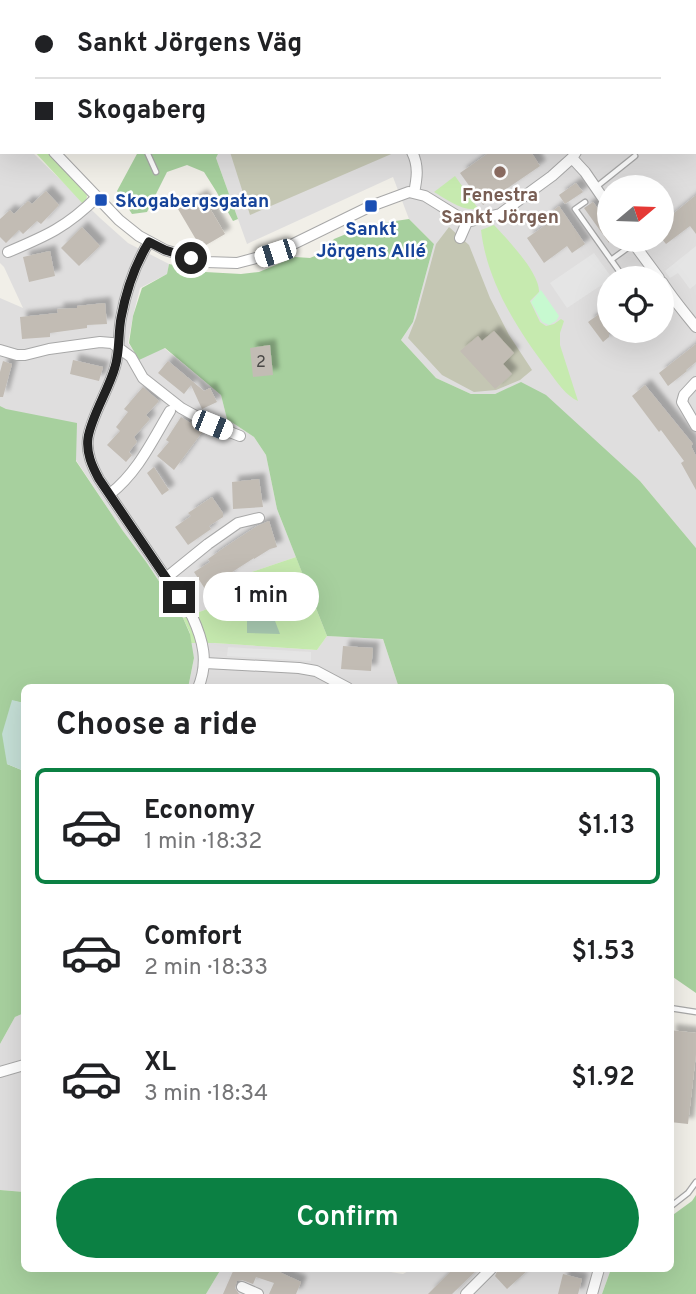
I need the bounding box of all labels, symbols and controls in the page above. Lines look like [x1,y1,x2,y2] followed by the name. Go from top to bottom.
[77,28,302,61] text: Sankt Jörgens Väg
[77,95,206,128] text: Skogaberg
[492,164,508,180] marker: Fenestra Sankt Jörgen
[597,175,674,252] north arrow
[597,175,674,343] map controls
[441,184,559,230] place label: Fenestra Sankt Jörgen
[115,190,269,214] place label: Skogabergsgatan
[93,192,109,208] marker: Skogabergsgatan
[363,198,379,214] marker: Sankt Jörgens Allé
[316,218,426,264] place label: Sankt Jörgens Allé
[252,237,299,269] car
[175,242,207,274] route start
[597,266,674,343] button: locate
[256,353,266,373] house number: 2
[189,407,236,443] car
[204,572,319,622] callout: 1 min
[163,581,195,613] route end
[234,582,288,611] text: 1 min
[56,706,257,746] text: Choose a ride
[60,795,123,858] icon: car
[144,795,255,828] text: Economy
[577,810,635,843] text: $1.13
[144,828,262,857] text: 1 min · 18:32
[60,921,123,984] icon: car
[144,921,242,954] text: Comfort
[572,936,635,969] text: $1.53
[144,954,268,983] text: 2 min · 18:33
[60,1047,123,1110] icon: car
[144,1047,176,1080] text: XL
[571,1062,635,1095] text: $1.92
[144,1080,268,1109] text: 3 min · 18:34
[56,1178,639,1258] button: Confirm

